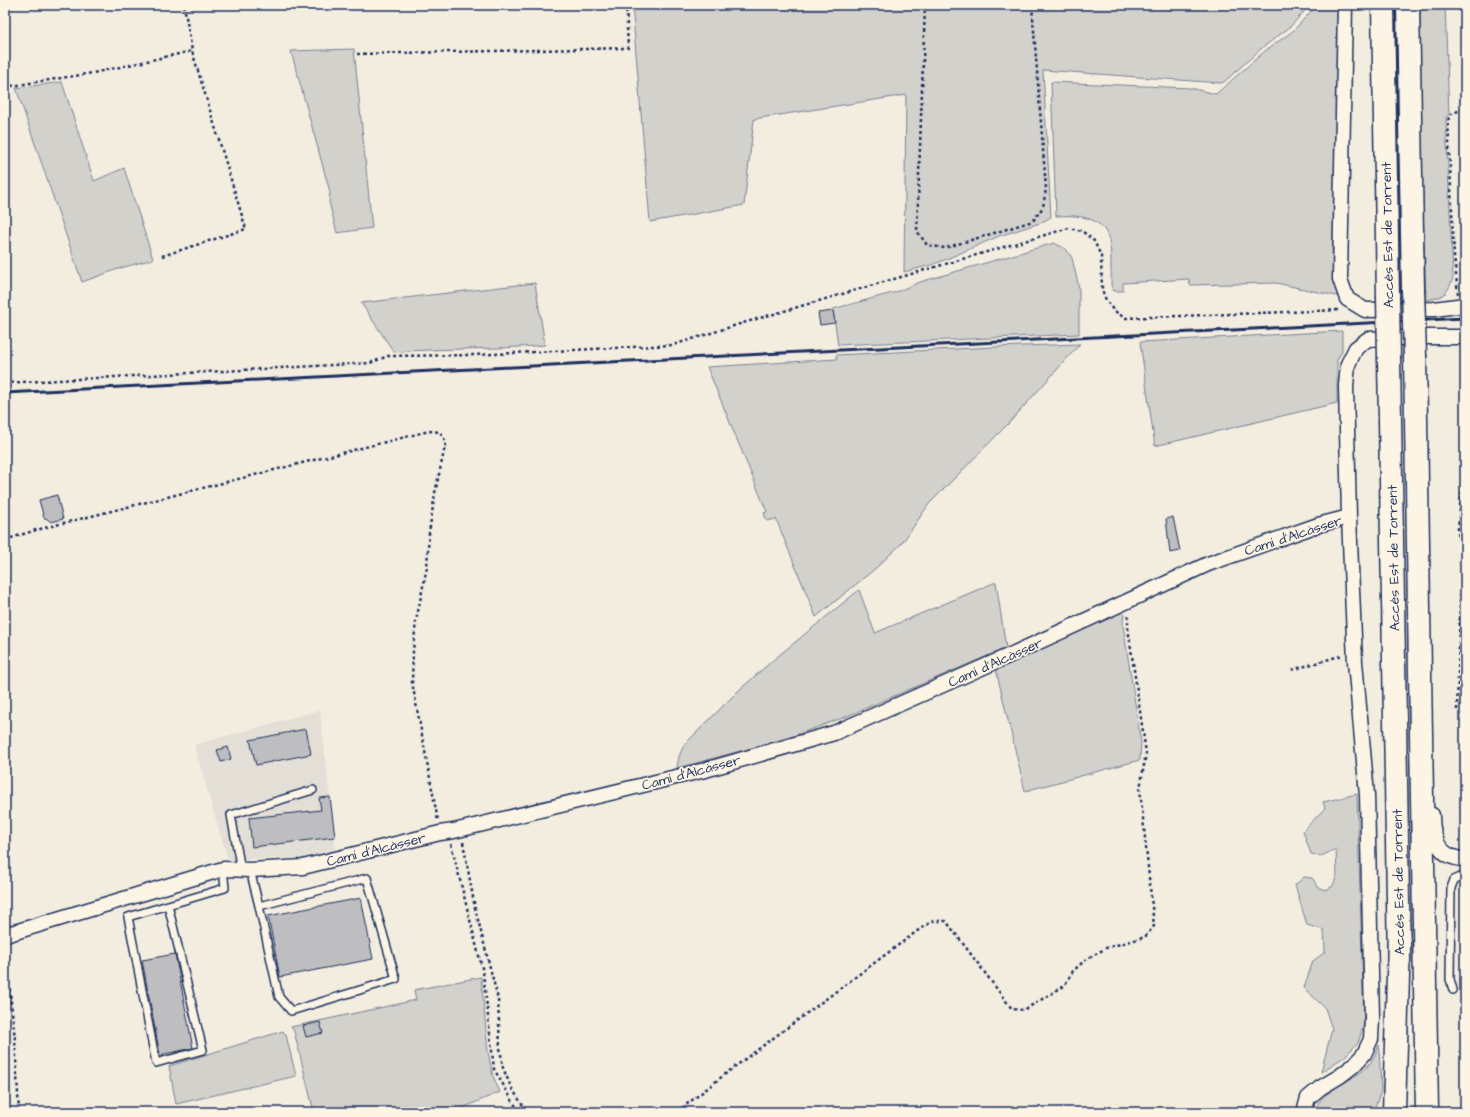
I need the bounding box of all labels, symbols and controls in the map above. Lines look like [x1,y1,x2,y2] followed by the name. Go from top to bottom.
[1377,161,1399,308] street label: Accés Est de Torrent
[1383,484,1405,631] street label: Accés Est de Torrent
[1242,511,1345,561] street label: Camí d'Alcàsser
[945,633,1046,693] street label: Camí d'Alcàsser
[640,750,743,796] street label: Camí d'Alcàsser
[1388,808,1410,955] street label: Accés Est de Torrent
[325,828,428,872] street label: Camí d'Alcàsser

